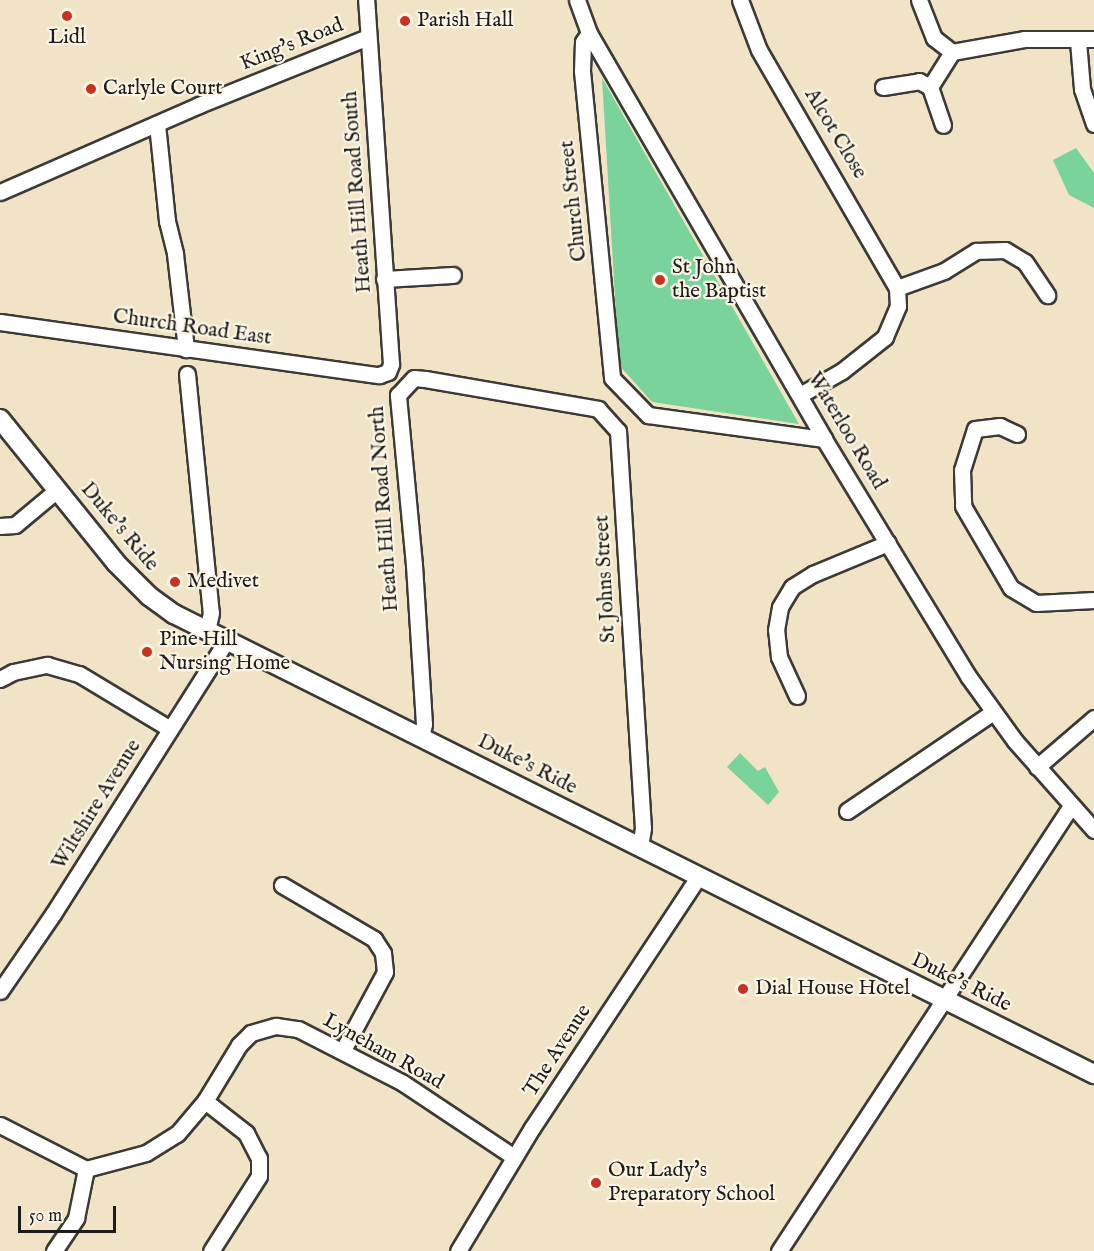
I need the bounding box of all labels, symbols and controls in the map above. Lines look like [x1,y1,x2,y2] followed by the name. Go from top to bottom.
[417,8,513,34] place label: Parish Hall
[60,9,74,23] marker: Lidl
[237,13,347,77] street label: King's Road
[398,14,412,28] marker: Parish Hall
[48,25,86,51] place label: Lidl
[103,76,222,102] place label: Carlyle Court
[84,82,98,96] marker: Carlyle Court
[798,84,872,184] street label: Alcot Close
[338,90,378,294] street label: Heath Hill Road South
[555,139,593,263] street label: Church Street
[672,255,766,305] place label: St John the Baptist
[653,273,667,287] marker: St John the Baptist
[111,304,273,352] street label: Church Road East
[801,368,891,494] street label: Waterloo Road
[365,405,405,613] street label: Heath Hill Road North
[75,477,163,577] street label: Duke's Ride
[590,514,622,644] street label: St Johns Street
[187,569,259,595] place label: Medivet
[168,575,182,589] marker: Medivet
[159,627,290,677] place label: Pine Hill Nursing Home
[140,645,154,659] marker: Pine Hill Nursing Home
[473,729,581,801] street label: Duke's Ride
[47,735,147,875] street label: Wiltshire Avenue
[907,948,1015,1018] street label: Duke's Ride
[755,976,910,1002] place label: Dial House Hotel
[736,982,750,996] marker: Dial House Hotel
[519,1000,597,1102] street label: The Avenue
[318,1008,448,1096] street label: Lyneham Road
[608,1158,775,1208] place label: Our Lady's Preparatory School
[589,1176,603,1190] marker: Our Lady's Preparatory School
[21,1194,118,1232] scale bar
[29,1205,62,1228] text: 50 m

